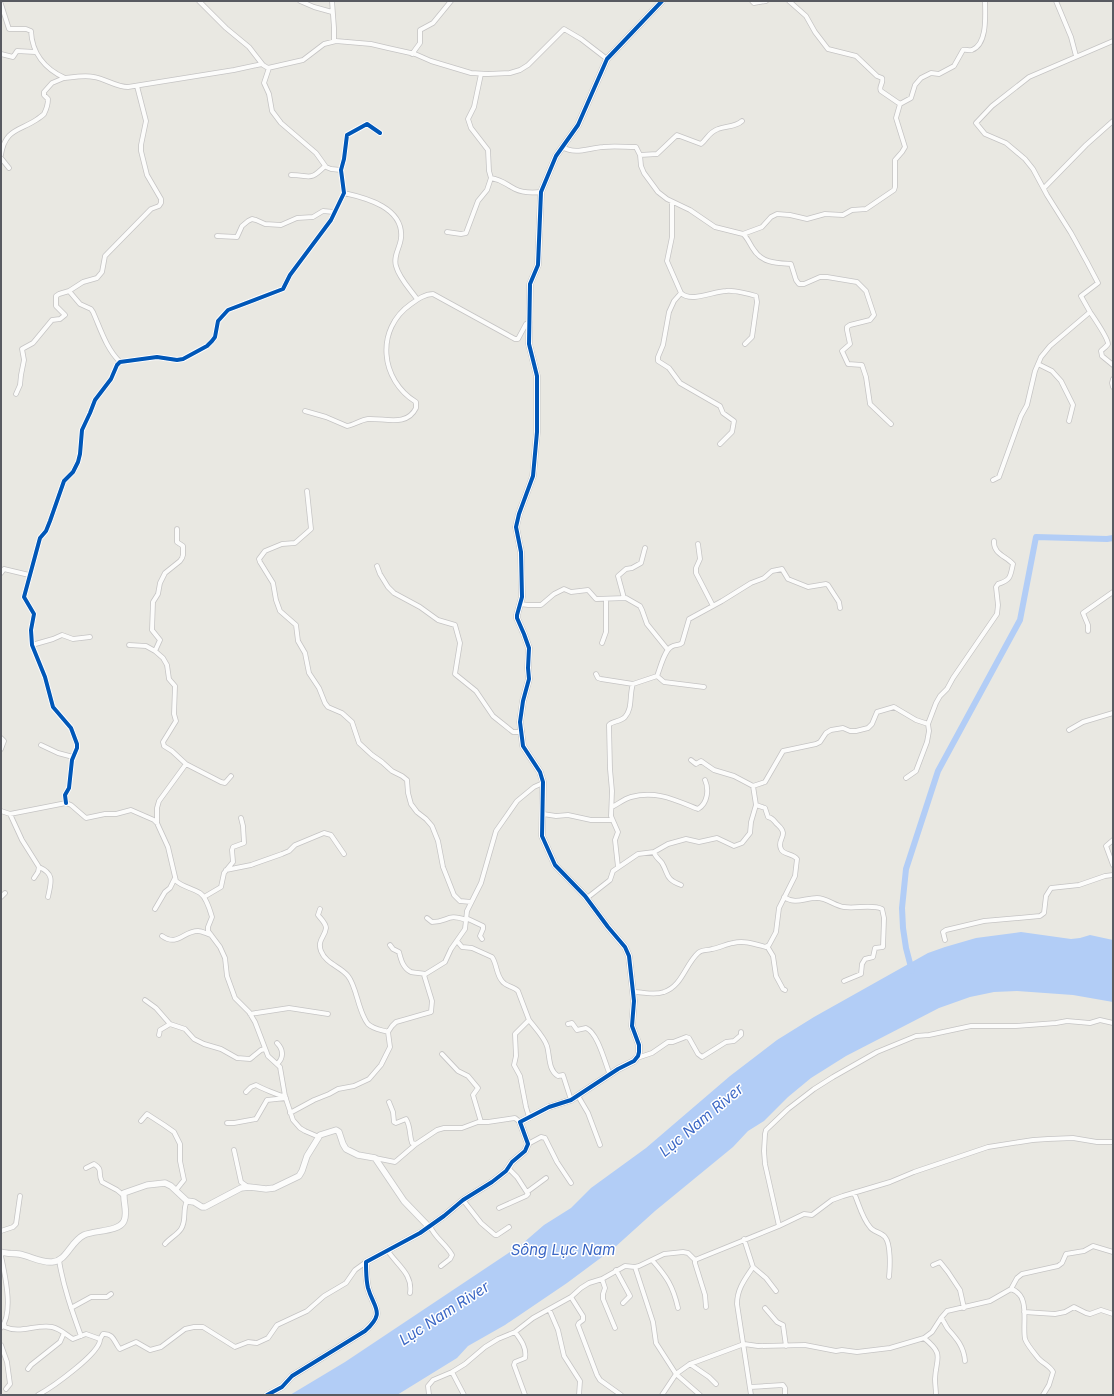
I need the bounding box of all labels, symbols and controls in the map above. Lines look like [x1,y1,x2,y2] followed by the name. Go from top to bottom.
[655,1079,747,1161] water label: Lục Nam River
[511,1240,615,1259] water label: Sông Lục Nam
[395,1277,493,1349] water label: Lục Nam River

